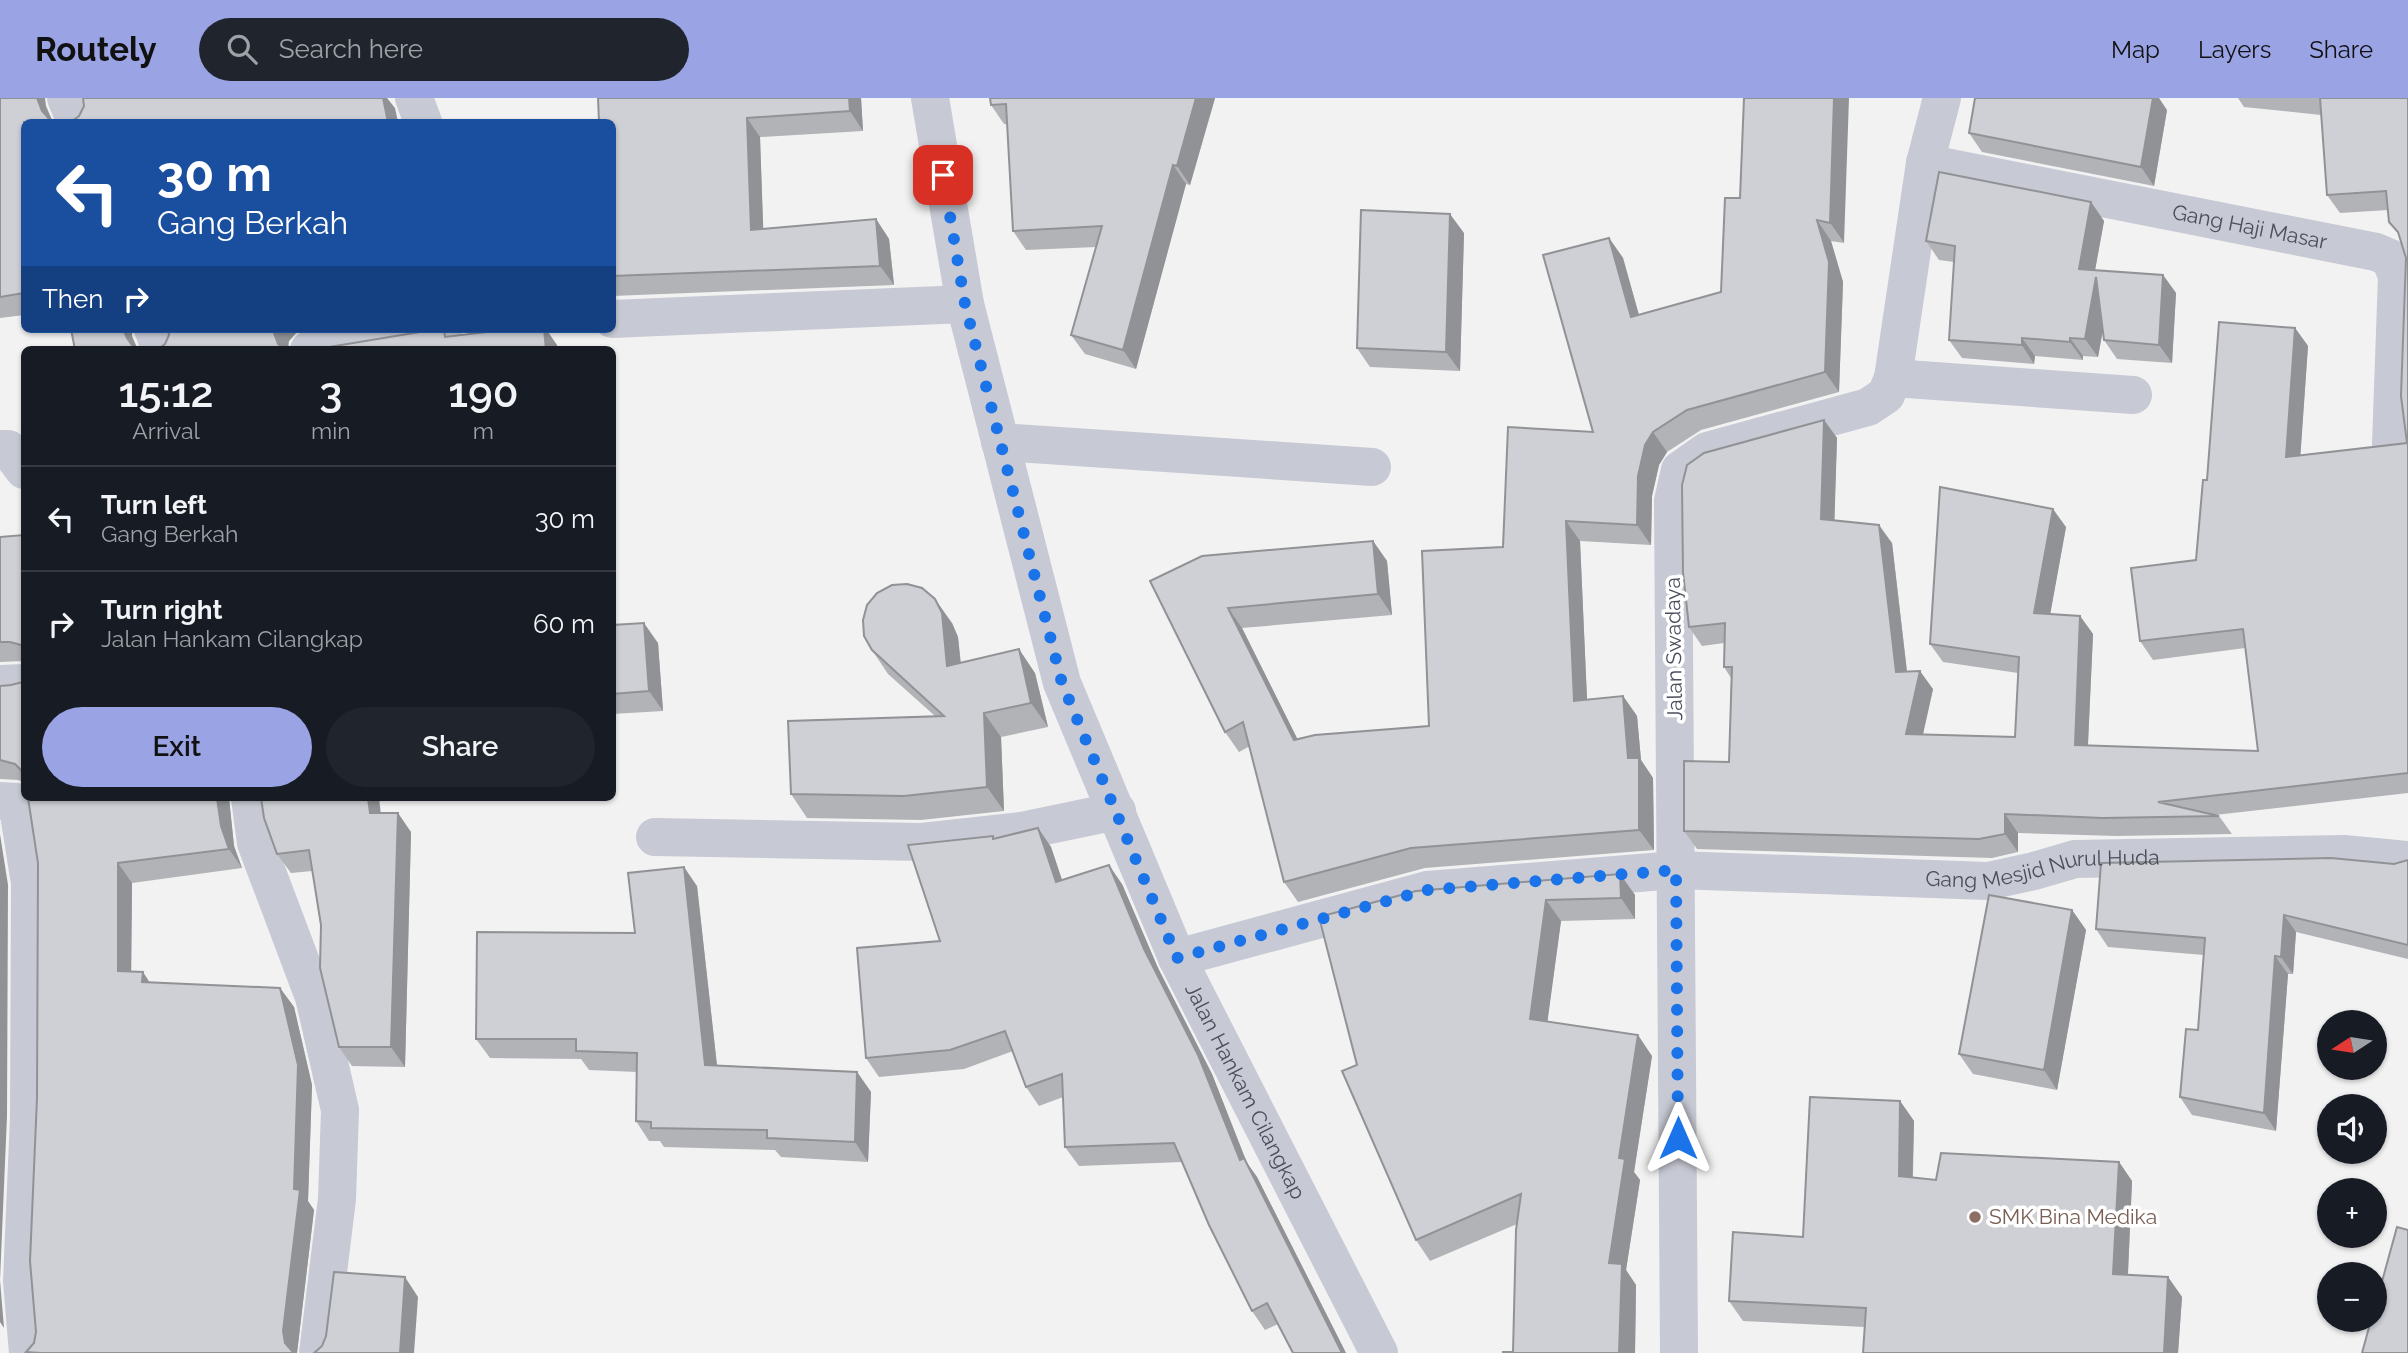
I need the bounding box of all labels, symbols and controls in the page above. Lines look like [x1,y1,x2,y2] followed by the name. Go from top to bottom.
[199,18,689,81] search box
[35,30,157,69] text: Routely
[223,30,261,68] icon: search
[279,34,423,64] text: Search here
[2111,35,2160,64] text: Map
[2198,35,2271,64] text: Layers
[2309,35,2373,64] text: Share
[157,145,272,202] text: 30 m
[913,145,973,205] pin
[42,147,133,238] icon: left
[924,156,962,194] icon: arrive
[2170,199,2330,254] street label: Gang Haji Masar
[157,204,348,241] text: Gang Berkah
[117,280,155,318] icon: right
[42,284,103,314] text: Then
[118,368,214,417] text: 15:12
[319,368,342,417] text: 3
[448,368,518,417] text: 190
[132,417,200,444] text: Arrival
[311,417,351,444] text: min
[473,417,494,444] text: m
[101,490,207,520] text: Turn left
[42,500,80,538] icon: left
[535,504,595,534] text: 30 m
[101,520,238,547] text: Gang Berkah
[1660,577,1687,721] street label: Jalan Swadaya
[101,595,222,625] text: Turn right
[42,605,80,643] icon: right
[533,609,595,639] text: 60 m
[101,625,363,652] text: Jalan Hankam Cilangkap
[42,707,312,787] button: Exit
[326,707,595,787] button: Share
[1925,844,2160,894] street label: Gang Mesjid Nurul Huda
[1180,979,1311,1203] street label: Jalan Hankam Cilangkap
[2317,1010,2387,1080] north arrow
[2317,1010,2387,1332] map controls
[2317,1094,2387,1164] button: sound
[1641,1101,1715,1175] position arrow
[2317,1178,2387,1248] button: +
[1989,1204,2157,1229] place label: SMK Bina Medika
[1967,1209,1983,1225] marker: SMK Bina Medika
[2317,1262,2387,1332] button: −

